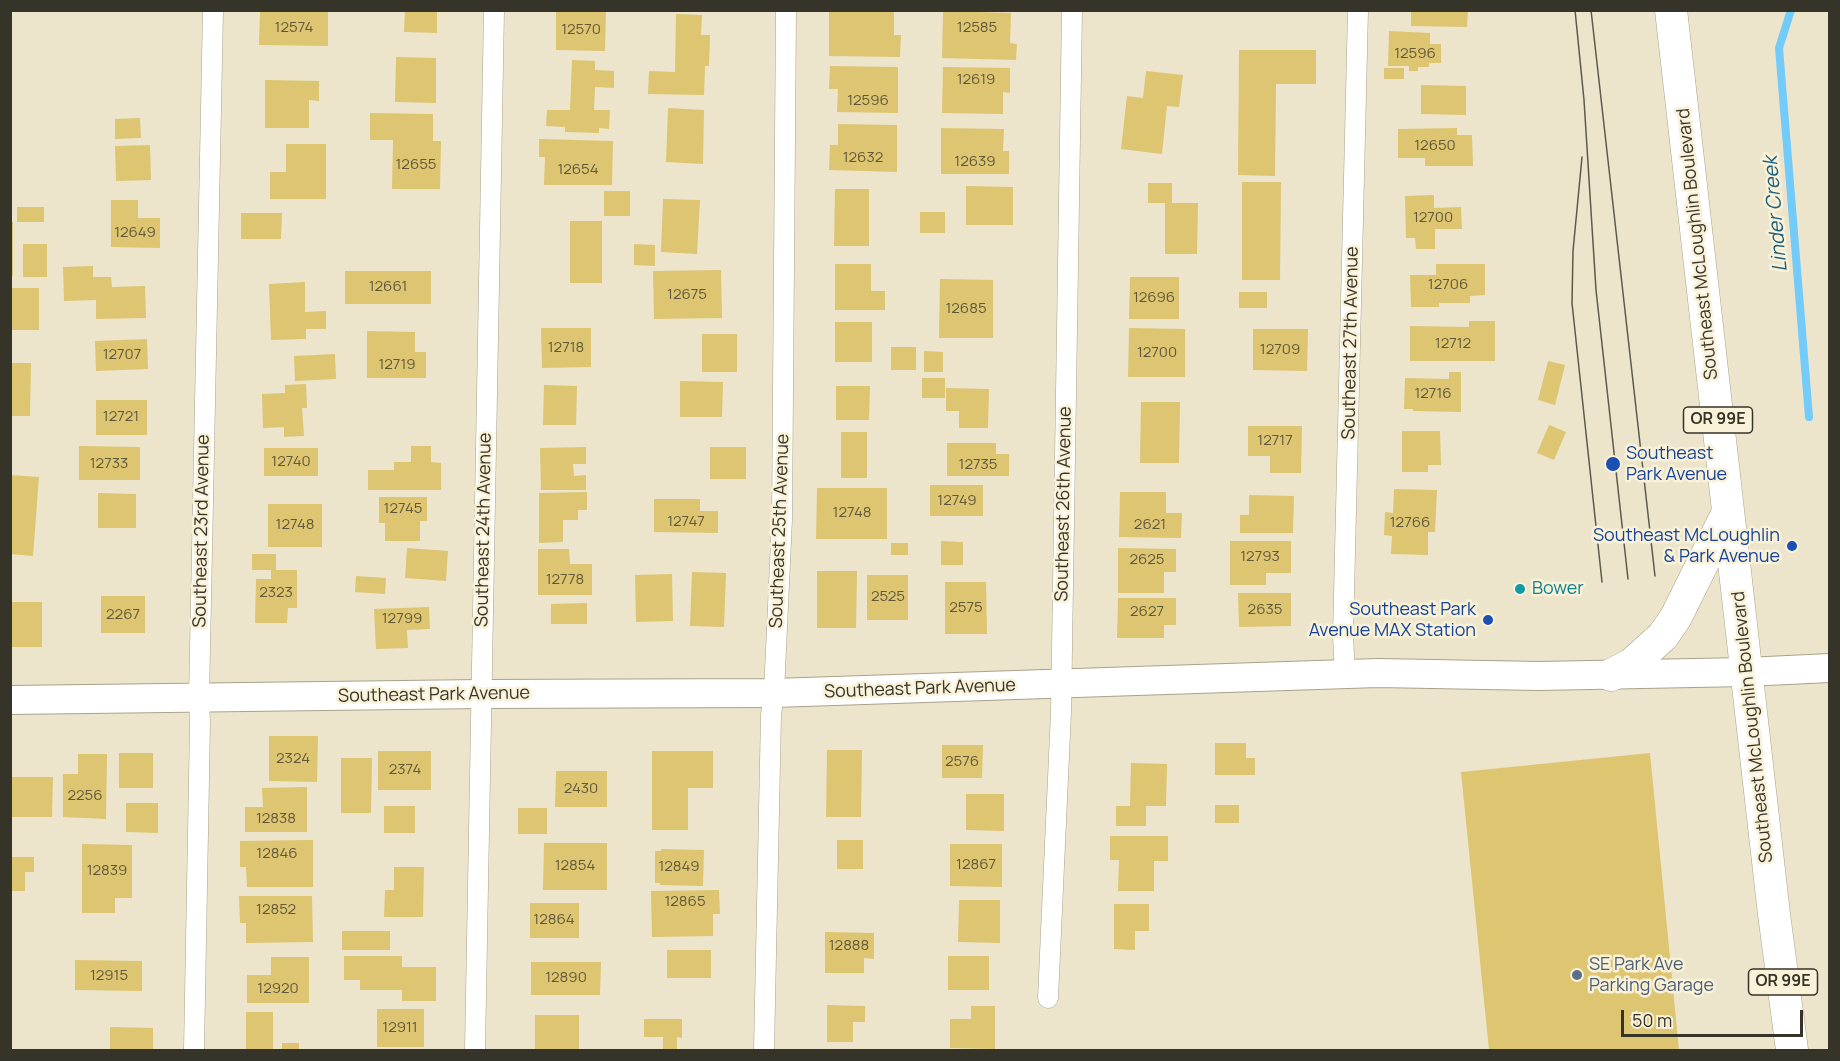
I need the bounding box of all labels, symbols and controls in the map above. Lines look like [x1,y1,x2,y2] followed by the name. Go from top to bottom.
[275,19,313,37] house number: 12574
[957,19,997,37] house number: 12585
[561,21,601,39] house number: 12570
[1394,45,1436,63] house number: 12596
[957,71,995,89] house number: 12619
[847,92,889,110] house number: 12596
[1673,107,1723,381] street label: Southeast McLoughlin Boulevard
[1414,137,1456,155] house number: 12650
[843,149,883,167] house number: 12632
[954,153,996,171] house number: 12639
[1759,155,1793,273] water label: Linder Creek
[395,156,437,174] house number: 12655
[557,161,599,179] house number: 12654
[1413,209,1453,227] house number: 12700
[114,224,156,242] house number: 12649
[1339,246,1363,440] street label: Southeast 27th Avenue
[1428,276,1468,294] house number: 12706
[369,278,407,296] house number: 12661
[667,286,707,304] house number: 12675
[1133,289,1175,307] house number: 12696
[945,300,987,318] house number: 12685
[1435,335,1471,353] house number: 12712
[548,339,584,357] house number: 12718
[1260,341,1300,359] house number: 12709
[1137,344,1177,362] house number: 12700
[103,346,141,364] house number: 12707
[378,356,416,374] house number: 12719
[1414,385,1452,403] house number: 12716
[1051,406,1077,602] street label: Southeast 26th Avenue
[1684,407,1752,433] road number: OR 99E
[103,408,139,426] house number: 12721
[1257,432,1293,450] house number: 12717
[472,433,496,627] street label: Southeast 24th Avenue
[766,433,794,629] street label: Southeast 25th Avenue
[190,434,214,628] street label: Southeast 23rd Avenue
[1626,443,1727,486] place label: Southeast Park Avenue
[271,453,311,471] house number: 12740
[90,455,128,473] house number: 12733
[1604,455,1622,473] marker: Southeast Park Avenue
[959,456,997,474] house number: 12735
[937,492,977,510] house number: 12749
[384,500,422,518] house number: 12745
[833,504,871,522] house number: 12748
[667,513,705,531] house number: 12747
[1390,514,1430,532] house number: 12766
[276,516,314,534] house number: 12748
[1134,516,1166,534] house number: 2621
[1593,525,1780,568] place label: Southeast McLoughlin & Park Avenue
[1785,539,1799,553] marker: Southeast McLoughlin & Park Avenue
[1240,548,1280,566] house number: 12793
[1129,551,1165,569] house number: 2625
[546,571,584,589] house number: 12778
[1532,578,1584,600] place label: Bower
[1513,582,1527,596] marker: Bower
[259,584,293,602] house number: 2323
[871,588,905,606] house number: 2525
[1728,590,1778,864] street label: Southeast McLoughlin Boulevard
[949,599,983,617] house number: 2575
[1309,599,1476,642] place label: Southeast Park Avenue MAX Station
[1248,601,1282,619] house number: 2635
[1130,603,1164,621] house number: 2627
[106,606,140,624] house number: 2267
[382,610,422,628] house number: 12799
[1481,613,1495,627] marker: Southeast Park Avenue MAX Station
[824,675,1016,703] street label: Southeast Park Avenue
[338,683,530,707] street label: Southeast Park Avenue
[276,750,310,768] house number: 2324
[945,753,979,771] house number: 2576
[389,761,421,779] house number: 2374
[564,780,598,798] house number: 2430
[67,787,103,805] house number: 2256
[256,810,296,828] house number: 12838
[256,845,298,863] house number: 12846
[956,856,996,874] house number: 12867
[555,857,595,875] house number: 12854
[658,858,700,876] house number: 12849
[87,862,127,880] house number: 12839
[664,893,706,911] house number: 12865
[256,901,296,919] house number: 12852
[533,911,575,929] house number: 12864
[829,937,869,955] house number: 12888
[1589,954,1714,996] place label: SE Park Ave Parking Garage
[90,967,128,985] house number: 12915
[1570,968,1584,982] marker: SE Park Ave Parking Garage
[545,969,587,987] house number: 12890
[1748,969,1818,995] road number: OR 99E
[257,980,299,998] house number: 12920
[1624,998,1806,1036] scale bar
[1632,1008,1672,1032] text: 50 m
[382,1019,418,1037] house number: 12911

